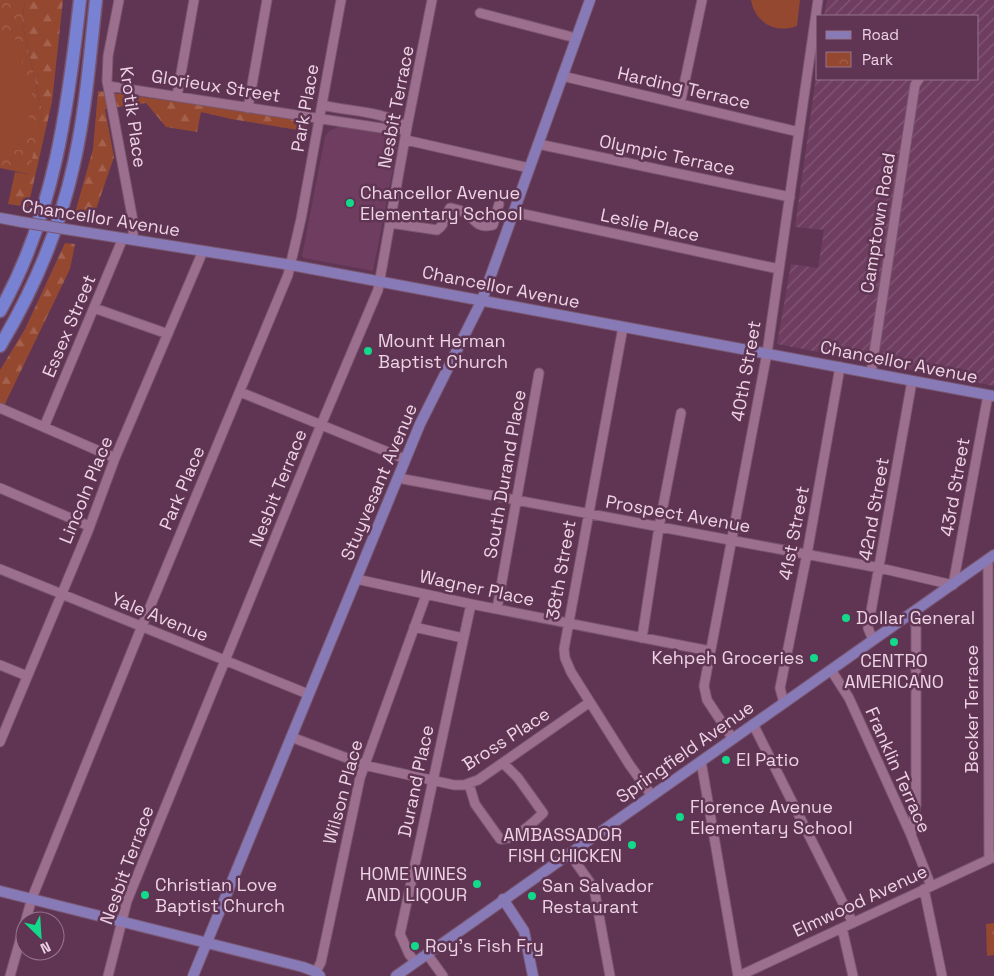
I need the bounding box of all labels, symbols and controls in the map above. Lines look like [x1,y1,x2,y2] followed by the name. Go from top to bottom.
[816,15,979,80] legend
[862,25,899,44] text: Road
[372,43,419,170] street label: Nesbit Terrace
[862,50,893,69] text: Park
[615,61,753,114] street label: Harding Terrace
[285,62,324,154] street label: Park Place
[150,64,282,107] street label: Glorieux Street
[115,65,152,169] street label: Krotik Place
[597,129,737,180] street label: Olympic Terrace
[855,151,900,295] street label: Camptown Road
[360,181,523,225] place label: Chancellor Avenue Elementary School
[20,194,182,241] street label: Chancellor Avenue
[344,197,356,209] marker: Chancellor Avenue Elementary School
[598,203,702,246] street label: Leslie Place
[420,260,582,313] street label: Chancellor Avenue
[37,271,101,381] street label: Essex Street
[725,319,766,423] street label: 40th Street
[378,329,508,373] place label: Mount Herman Baptist Church
[818,335,980,388] street label: Chancellor Avenue
[362,345,374,357] marker: Mount Herman Baptist Church
[478,388,531,560] street label: South Durand Place
[335,400,422,564] street label: Stuyvesant Avenue
[244,426,312,550] street label: Nesbit Terrace
[54,433,118,547] street label: Lincoln Place
[935,436,974,538] street label: 43rd Street
[154,442,209,533] street label: Park Place
[853,456,894,562] street label: 42nd Street
[773,484,814,582] street label: 41st Street
[604,489,752,538] street label: Prospect Avenue
[540,518,581,622] street label: 38th Street
[417,564,537,611] street label: Wagner Place
[108,587,212,646] street label: Yale Avenue
[856,606,975,629] place label: Dollar General
[840,612,852,624] marker: Dollar General
[888,636,900,648] marker: CENTRO AMERICANO
[960,645,983,773] street label: Becker Terrace
[652,646,804,669] place label: Kehpeh Groceries
[844,649,944,693] place label: CENTRO AMERICANO
[808,652,820,664] marker: Kehpeh Groceries
[611,695,758,808] street label: Springfield Avenue
[458,702,554,775] street label: Bross Place
[860,703,937,836] street label: Franklin Terrace
[392,723,439,839] street label: Durand Place
[317,737,368,847] street label: Wilson Place
[736,748,799,771] place label: El Patio
[720,754,732,766] marker: El Patio
[690,795,853,839] place label: Florence Avenue Elementary School
[94,802,159,927] street label: Nesbit Terrace
[674,811,686,823] marker: Florence Avenue Elementary School
[503,823,622,867] place label: AMBASSADOR FISH CHICKEN
[626,839,638,851] marker: AMBASSADOR FISH CHICKEN
[789,859,931,942] street label: Elmwood Avenue
[360,862,467,906] place label: HOME WINES AND LIQOUR
[155,873,285,917] place label: Christian Love Baptist Church
[542,874,654,918] place label: San Salvador Restaurant
[471,878,483,890] marker: HOME WINES AND LIQOUR
[139,889,151,901] marker: Christian Love Baptist Church
[526,890,538,902] marker: San Salvador Restaurant
[15,911,65,961] north arrow
[425,934,544,957] place label: Roy's Fish Fry
[37,938,54,958] text: N
[409,940,421,952] marker: Roy's Fish Fry

